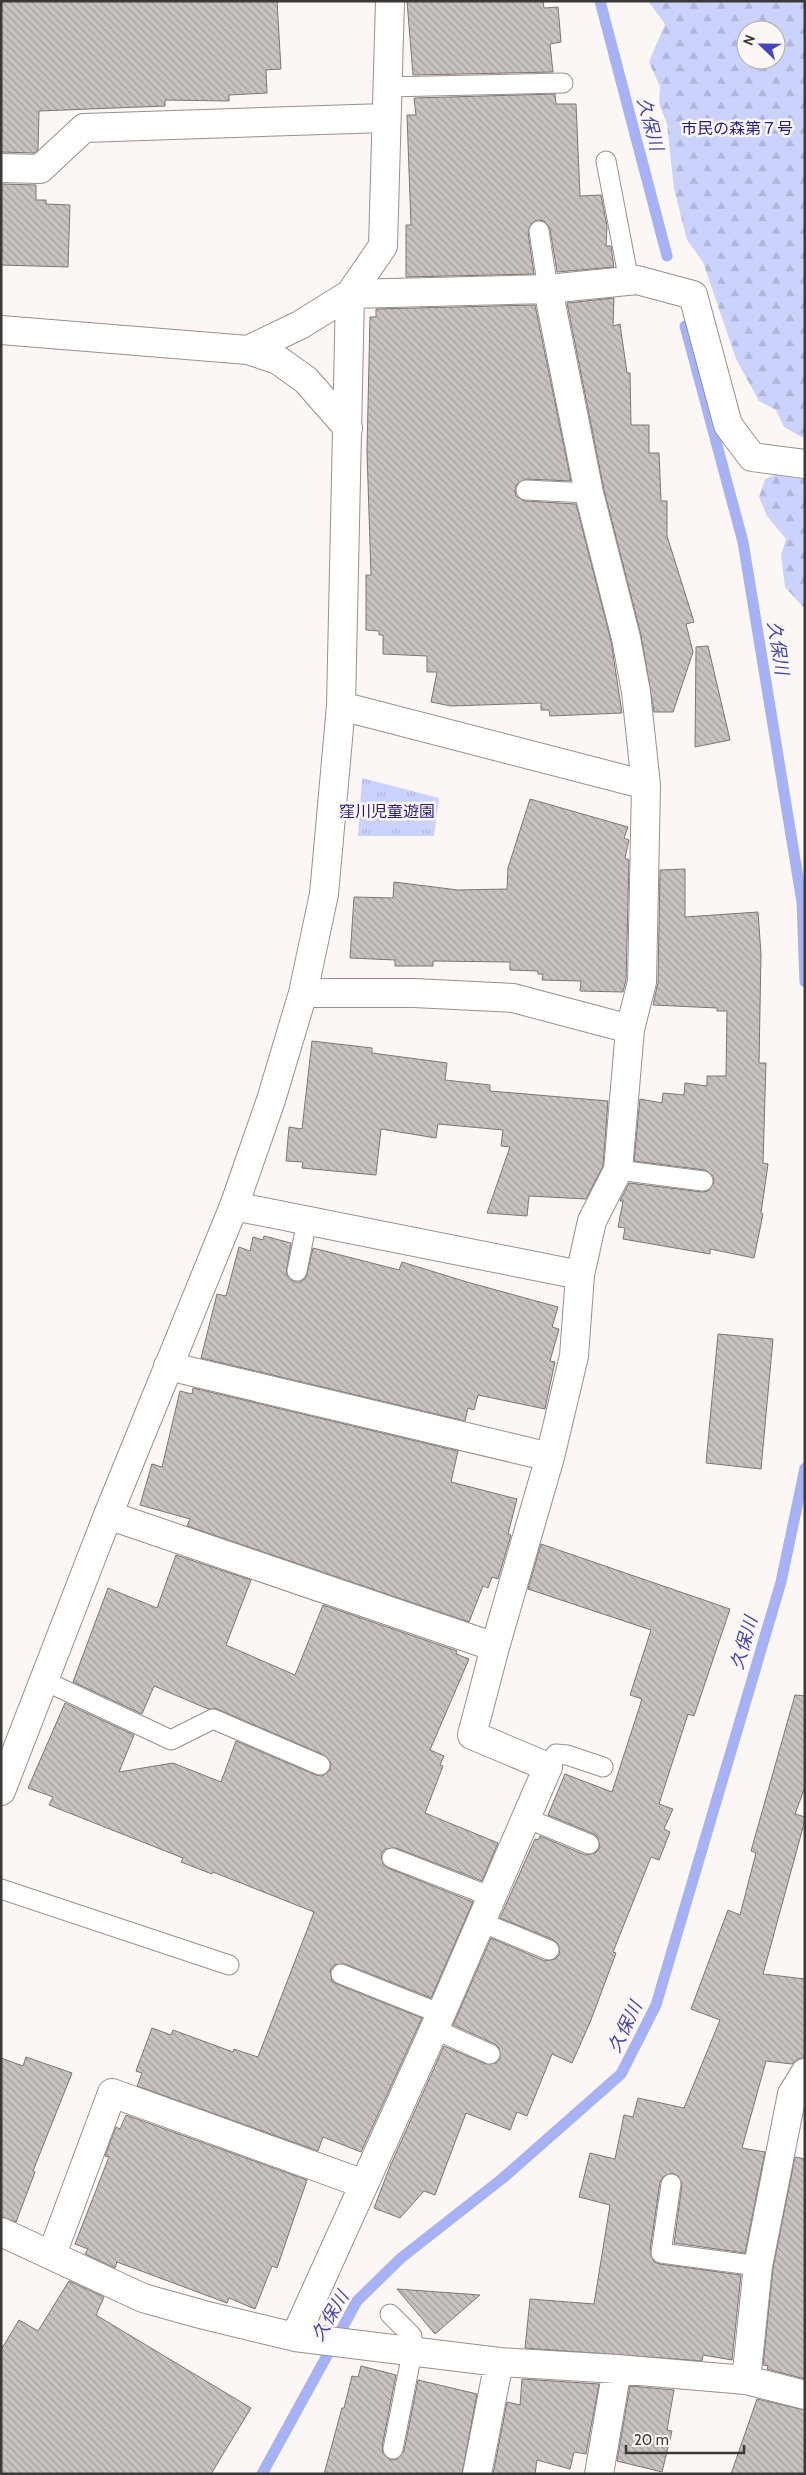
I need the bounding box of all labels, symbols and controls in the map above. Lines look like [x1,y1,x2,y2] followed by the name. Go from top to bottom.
[736,20,786,70] north arrow
[739,32,759,48] text: N
[632,95,668,155] water label: 久保川
[681,119,793,138] park label: 市民の森第７号
[763,620,793,678] water label: 久保川
[339,802,435,821] park label: 窪川児童遊園
[726,1612,763,1672] water label: 久保川
[603,1996,648,2056] water label: 久保川
[307,2285,354,2345] water label: 久保川
[626,2422,744,2454] scale bar
[634,2431,669,2449] text: 20 m

